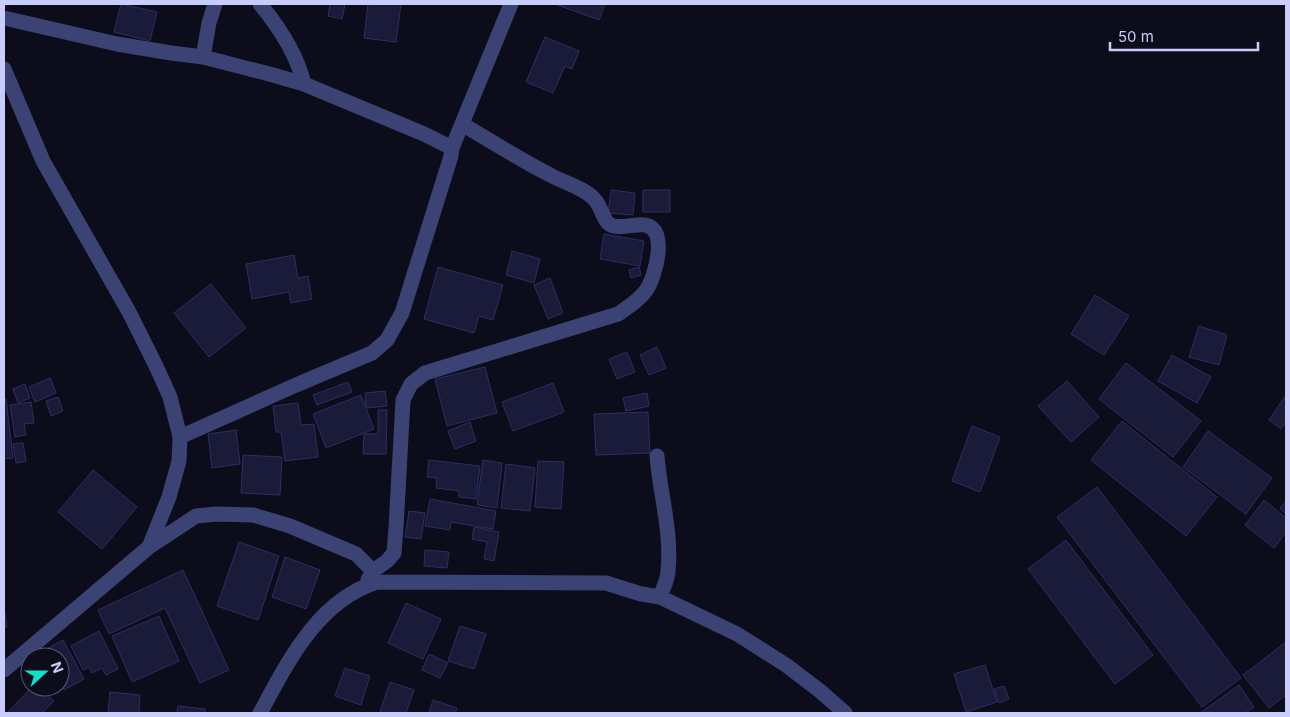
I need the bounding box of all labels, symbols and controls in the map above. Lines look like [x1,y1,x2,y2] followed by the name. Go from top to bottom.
[1110,20,1258,52] scale bar
[1118,27,1154,46] text: 50 m
[20,647,70,697] north arrow
[48,659,67,675] text: N

